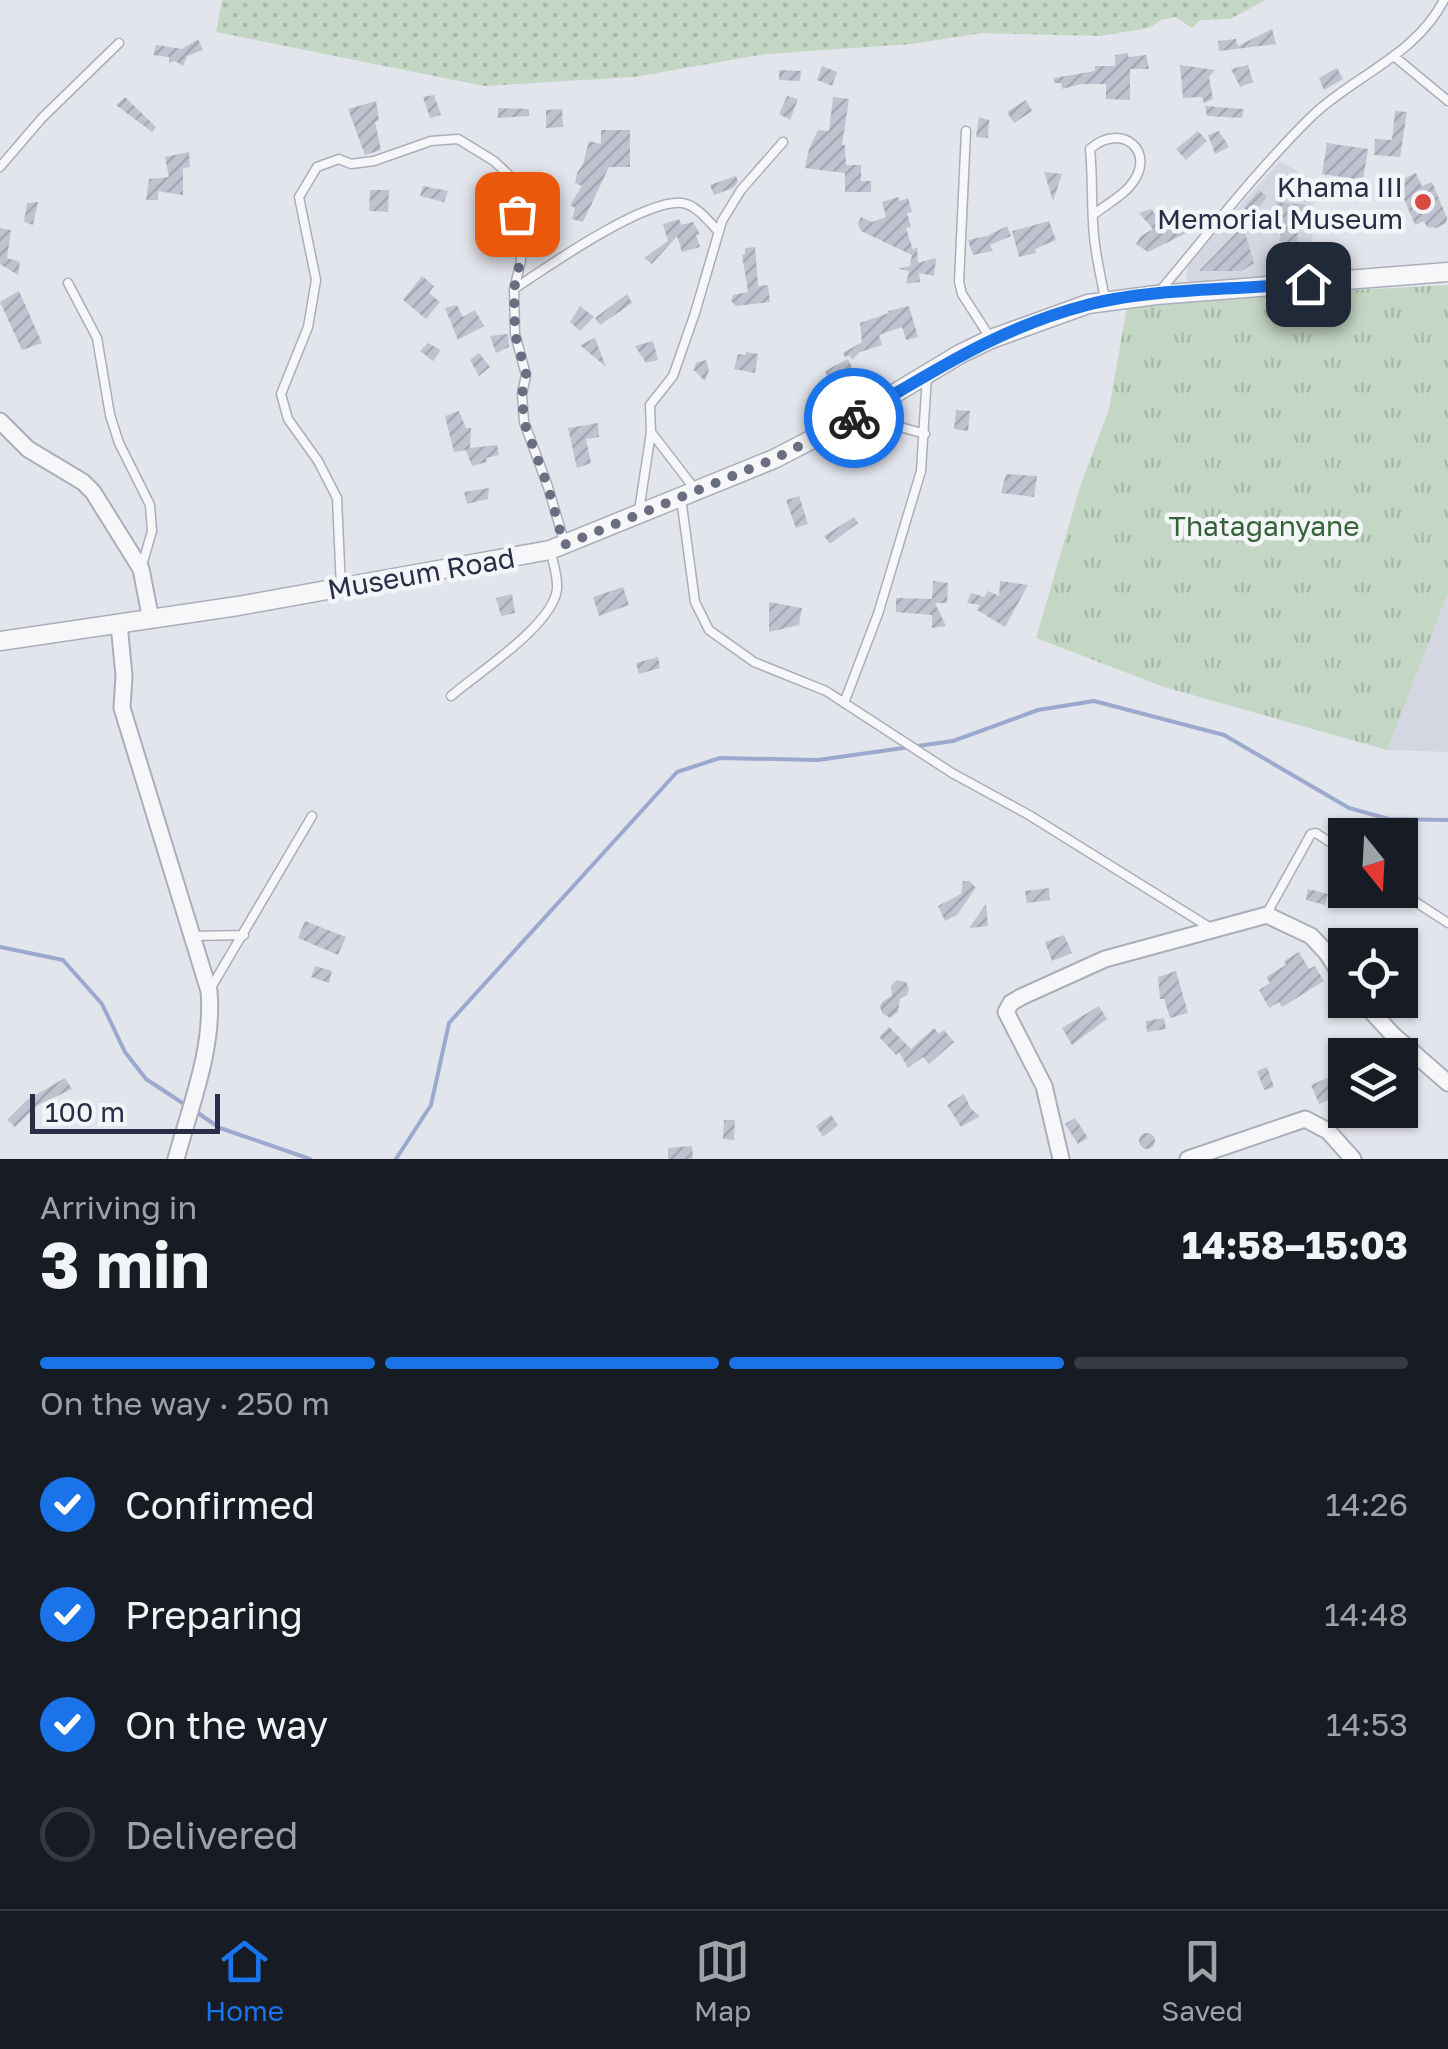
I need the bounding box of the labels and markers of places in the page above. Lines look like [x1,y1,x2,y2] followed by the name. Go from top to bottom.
[1157,170,1403,235] place label: Khama III Memorial Museum
[475,172,560,257] pin
[1412,191,1434,213] marker: Khama III Memorial Museum
[1266,242,1351,327] pin

